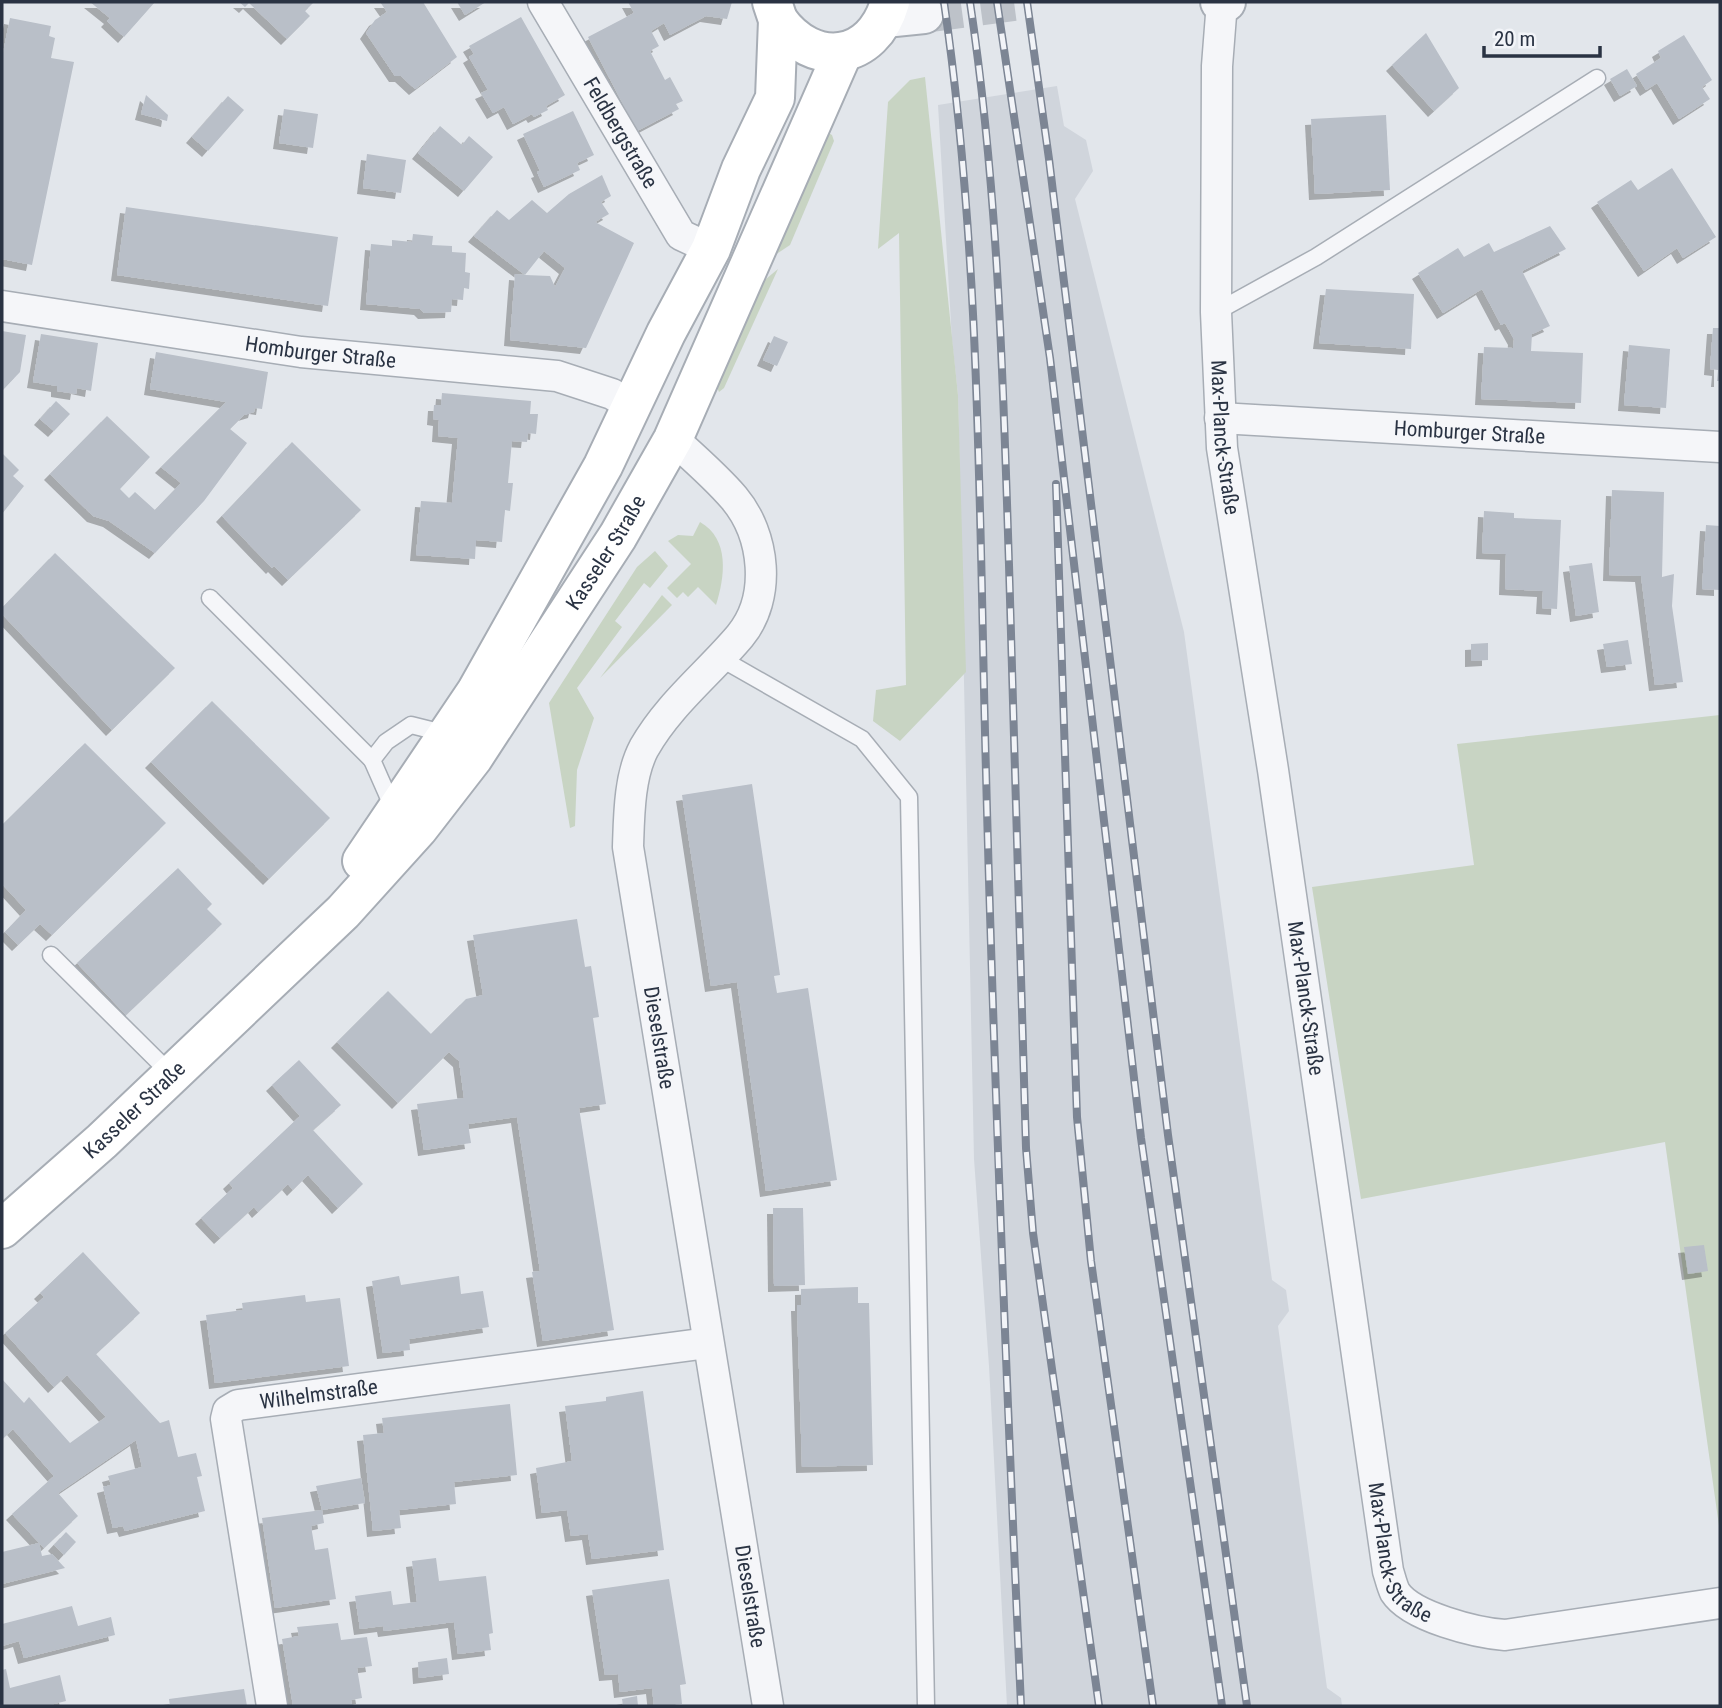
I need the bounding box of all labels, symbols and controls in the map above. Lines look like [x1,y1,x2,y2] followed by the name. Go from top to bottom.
[1484,14,1600,58] scale bar
[1494,27,1535,51] text: 20 m
[578,73,663,193] street label: Feldbergstraße
[244,332,397,373] street label: Homburger Straße
[1206,360,1244,517] street label: Max-Planck-Straße
[1393,416,1546,449] street label: Homburger Straße
[561,491,651,614] street label: Kasseler Straße
[1283,920,1329,1077] street label: Max-Planck-Straße
[639,985,679,1091] street label: Dieselstraße
[79,1056,190,1163] street label: Kasseler Straße
[258,1375,379,1414] street label: Wilhelmstraße
[1363,1481,1436,1628] street label: Max-Planck-Straße
[730,1543,770,1650] street label: Dieselstraße

